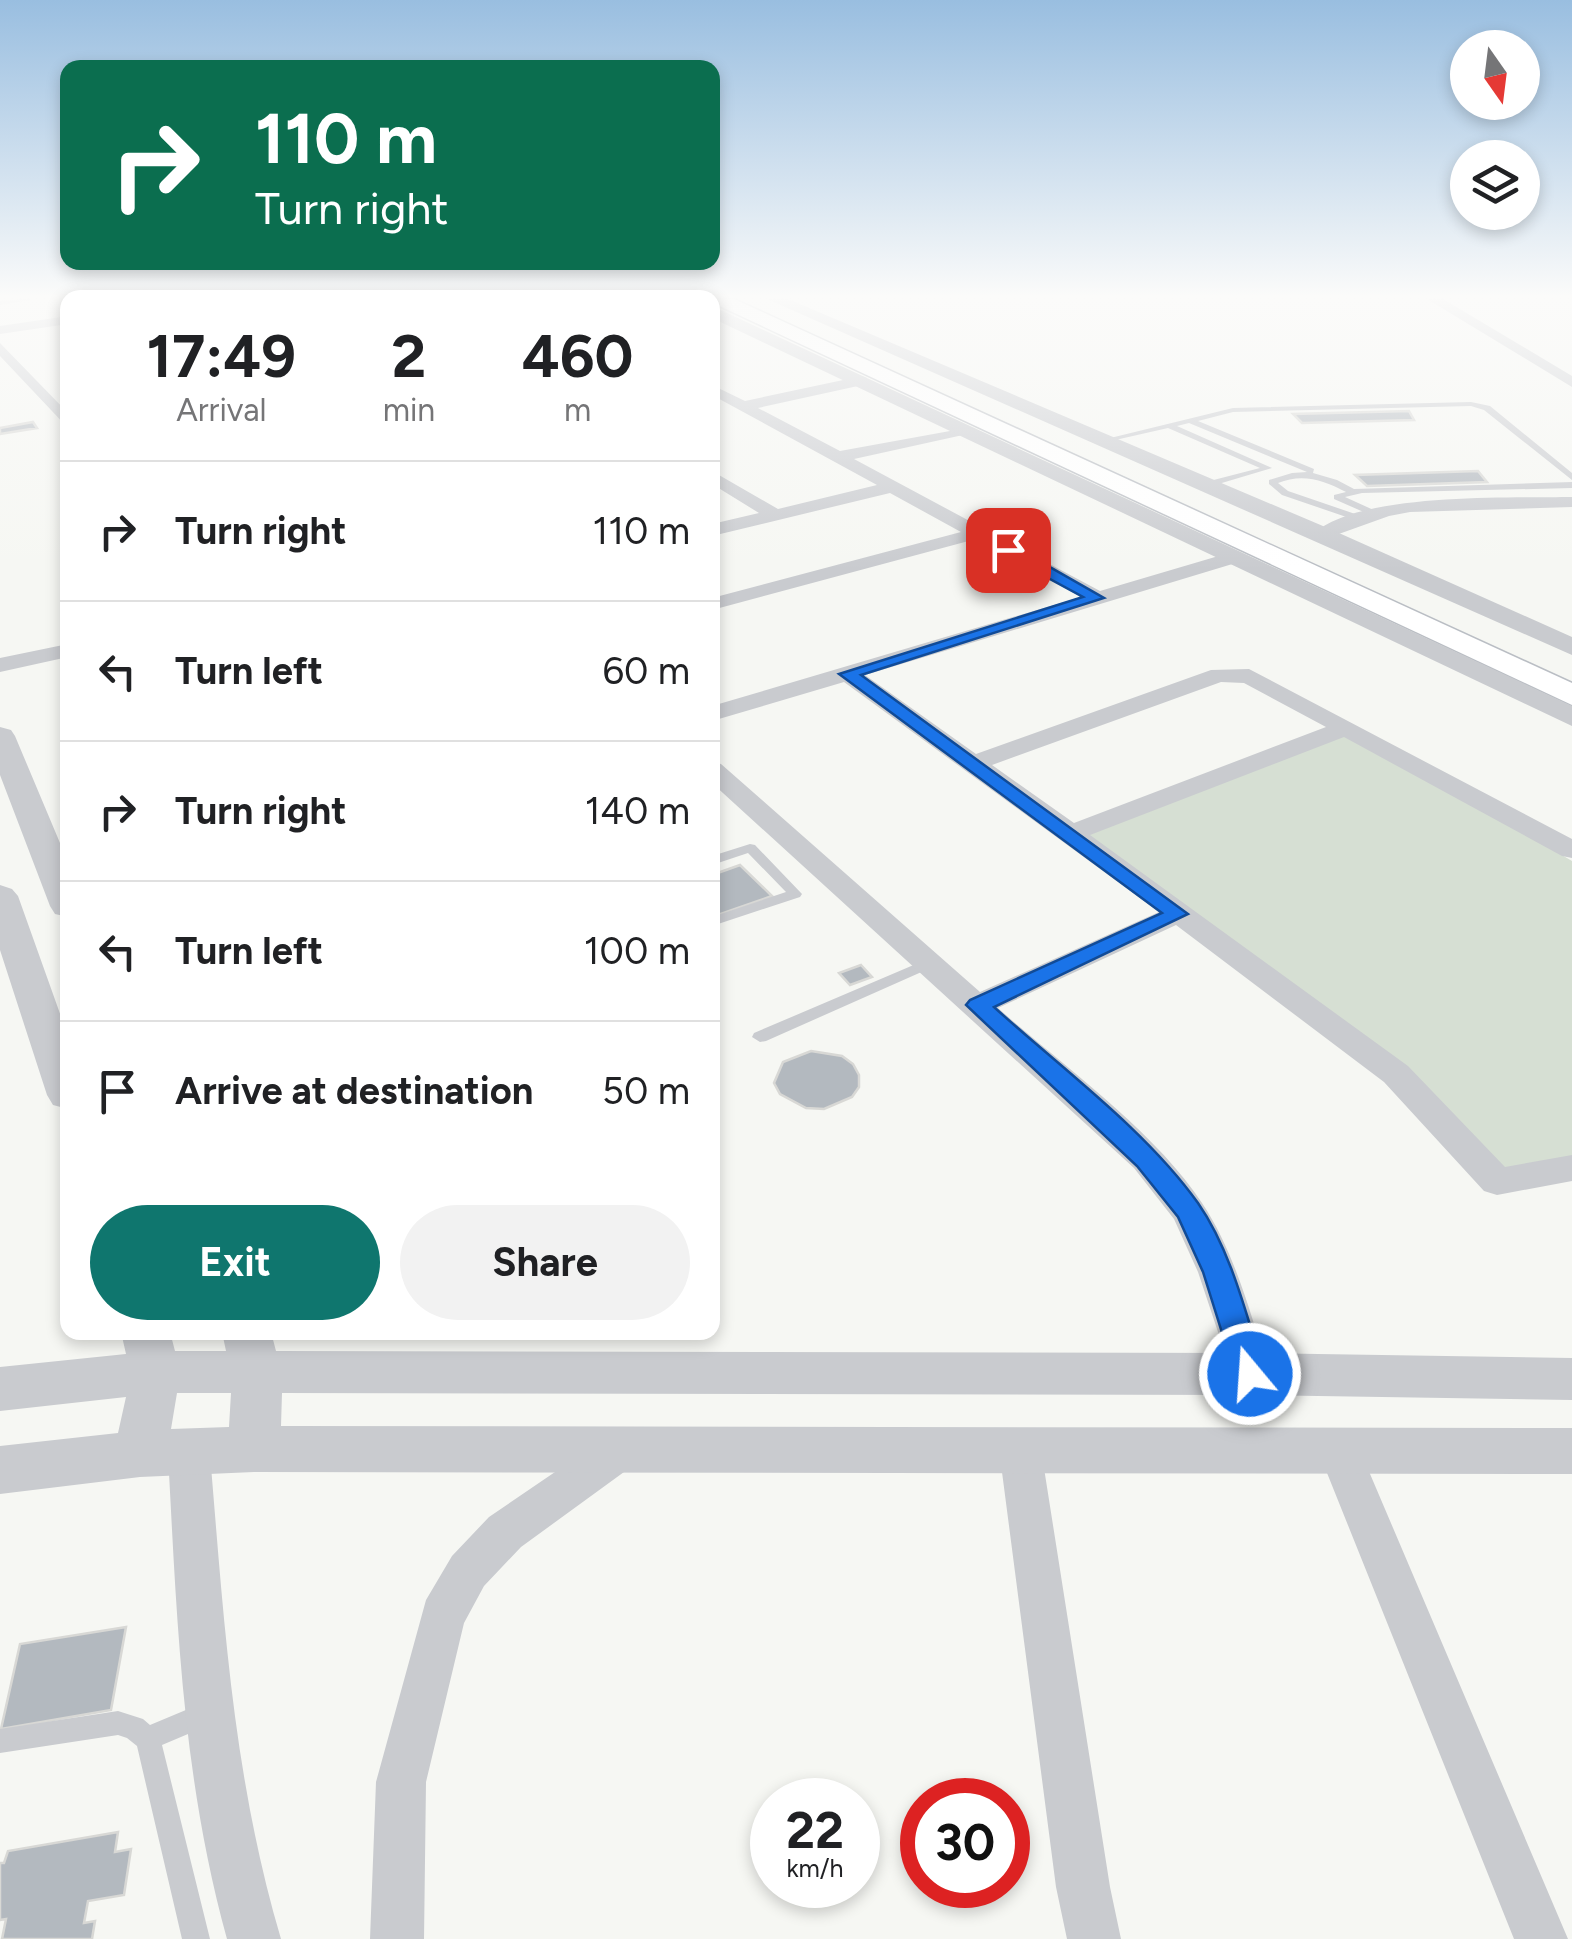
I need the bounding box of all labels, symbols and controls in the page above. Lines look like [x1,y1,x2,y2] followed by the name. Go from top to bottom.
[1450,30,1540,120] north arrow
[1450,30,1540,230] map controls
[255,96,437,181] text: 110 m
[90,100,220,230] icon: right
[1450,140,1540,230] button: layers
[255,181,448,235] text: Turn right
[147,320,296,392] text: 17:49
[392,320,426,392] text: 2
[522,320,633,392] text: 460
[176,391,267,429] text: Arrival
[383,391,435,429] text: min
[564,391,591,429] text: m
[90,504,145,559] icon: right
[175,508,347,554] text: Turn right
[593,508,690,554] text: 110 m
[966,508,1051,593] pin
[981,523,1036,578] icon: arrive
[90,644,145,699] icon: left
[175,648,323,694] text: Turn left
[602,648,690,694] text: 60 m
[90,784,145,839] icon: right
[175,788,347,834] text: Turn right
[585,788,690,834] text: 140 m
[90,924,145,979] icon: left
[175,928,323,974] text: Turn left
[584,928,690,974] text: 100 m
[90,1064,145,1119] icon: arrive
[175,1068,533,1114] text: Arrive at destination
[602,1068,690,1114] text: 50 m
[90,1205,380,1320] button: Exit
[400,1205,690,1320] button: Share
[1198,1322,1302,1426] position arrow
[900,1778,1030,1908] speed limit sign: 30
[786,1800,844,1861] text: 22
[786,1853,844,1883] text: km/h

